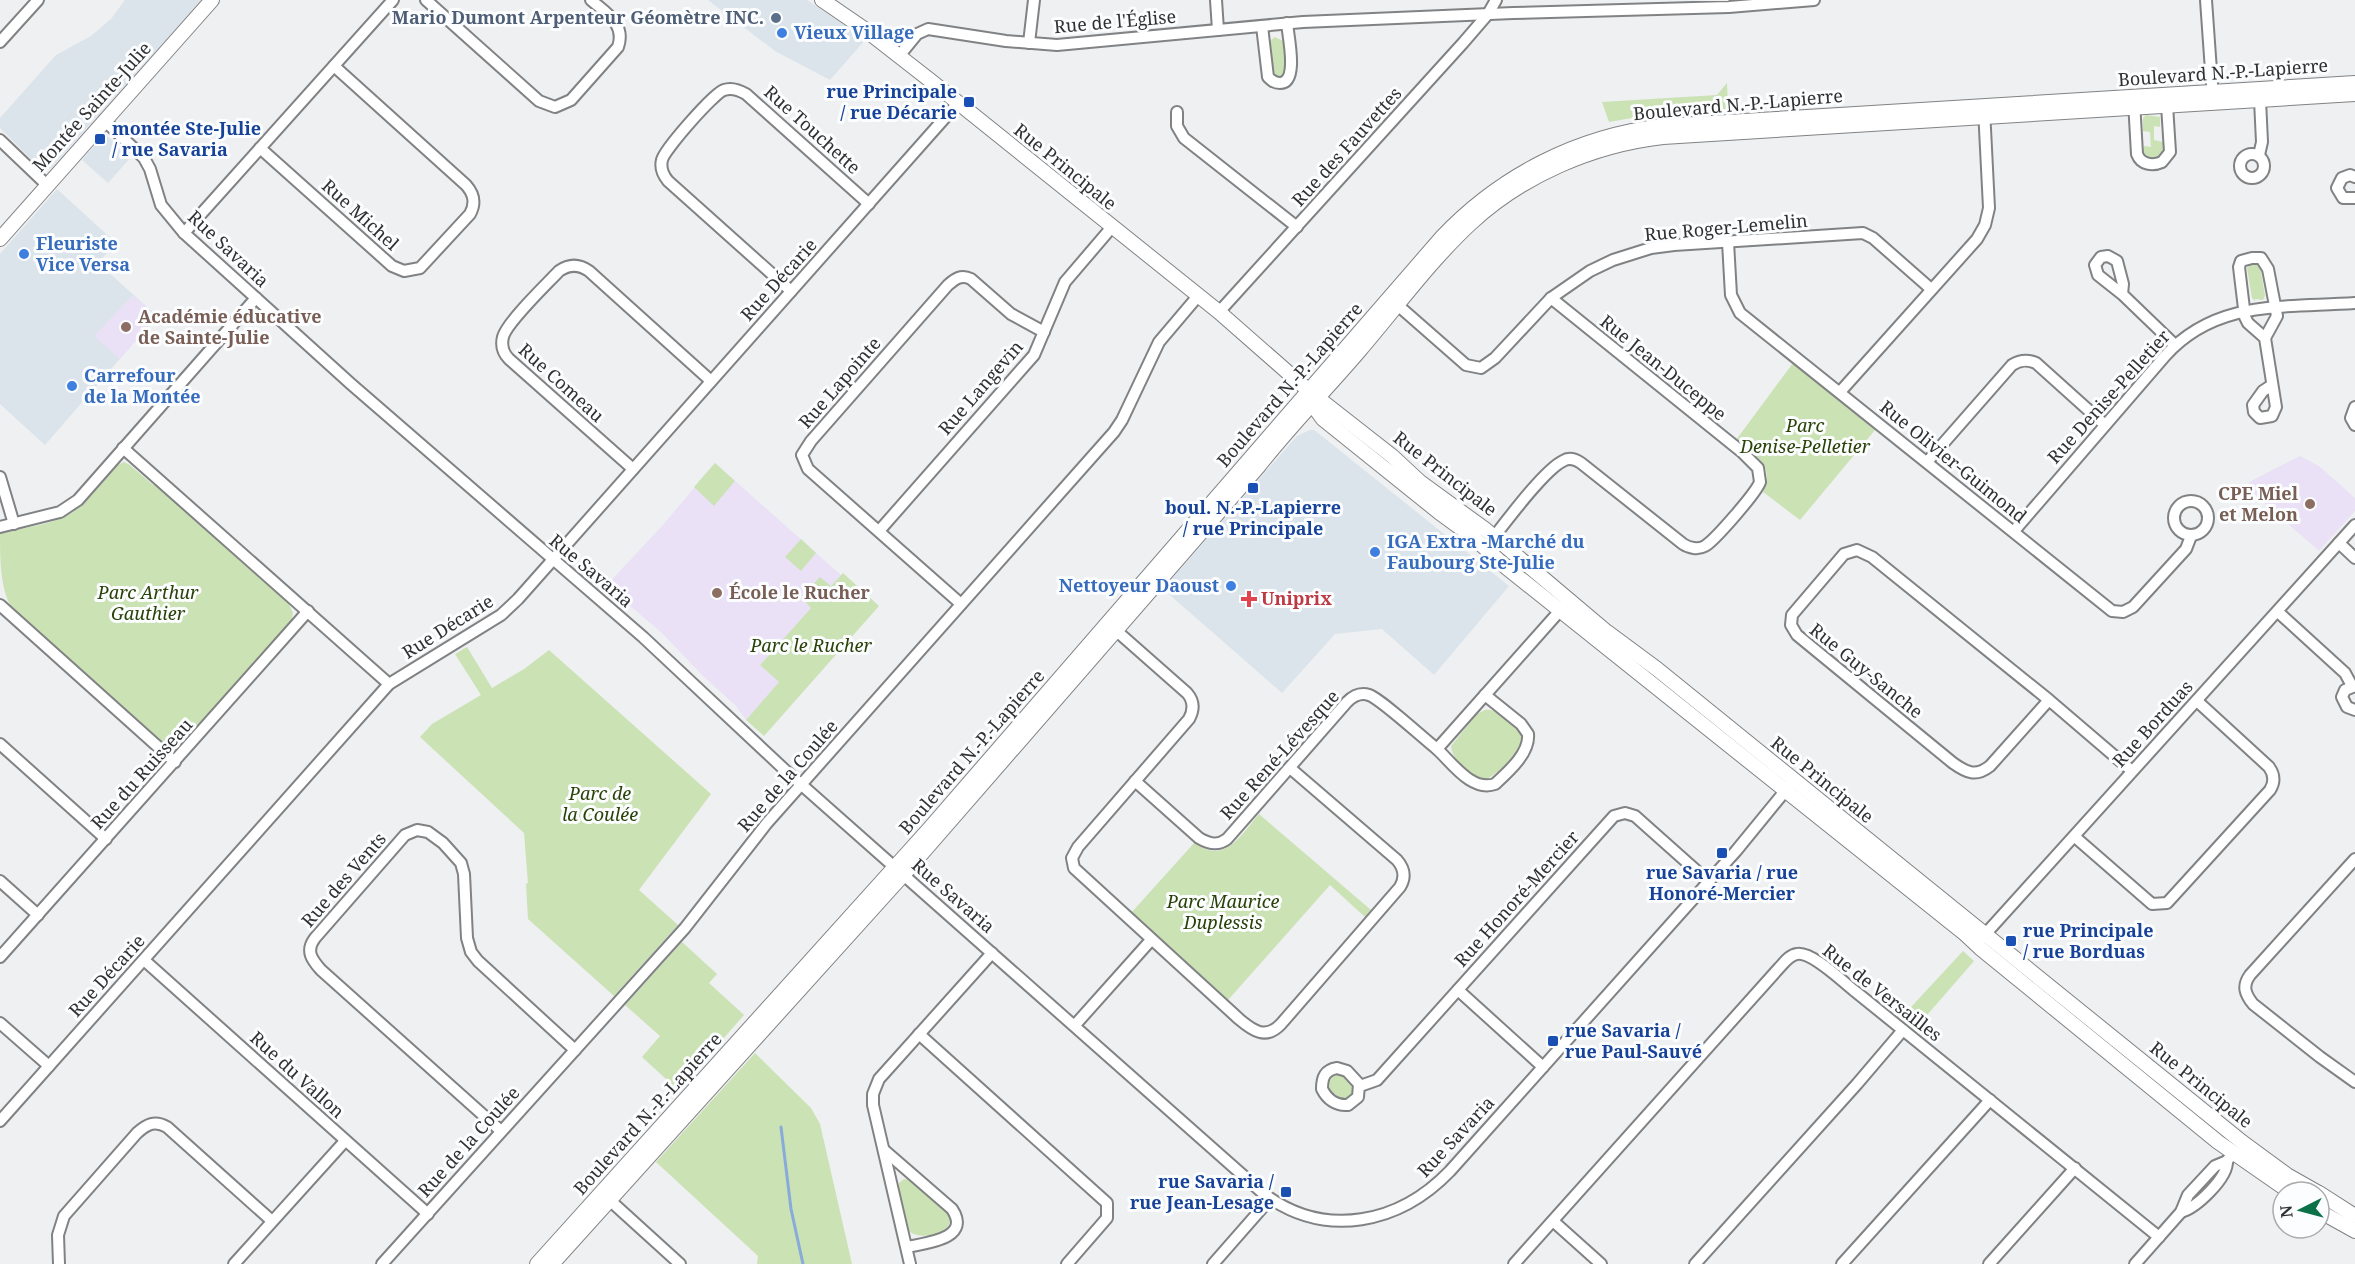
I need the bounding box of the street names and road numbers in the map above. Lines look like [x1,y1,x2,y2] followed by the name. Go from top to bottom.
[1053,4,1177,38] street label: Rue de l'Église
[27,36,156,176] street label: Montée Sainte-Julie
[2117,53,2329,91] street label: Boulevard N.-P.-Lapierre
[759,80,866,179] street label: Rue Touchette
[1286,81,1406,211] street label: Rue des Fauvettes
[1632,83,1844,125] street label: Boulevard N.-P.-Lapierre
[1009,117,1122,215] street label: Rue Principale
[317,173,405,255] street label: Rue Michel
[183,205,274,292] street label: Rue Savaria
[1643,208,1809,246] street label: Rue Roger-Lemelin
[735,233,822,326] street label: Rue Décarie
[1211,297,1367,472] street label: Boulevard N.-P.-Lapierre
[1596,309,1732,426] street label: Rue Jean-Duceppe
[2042,324,2175,468] street label: Rue Denise-Pelletier
[793,332,886,433] street label: Rue Lapointe
[933,335,1028,440] street label: Rue Langevin
[514,337,610,427] street label: Rue Comeau
[1875,395,2032,528] street label: Rue Olivier-Guimond
[1389,425,1502,521] street label: Rue Principale
[545,528,639,612] street label: Rue Savaria
[397,589,498,664] street label: Rue Décarie
[1805,617,1928,723] street label: Rue Guy-Sanche
[893,664,1049,839] street label: Boulevard N.-P.-Lapierre
[2107,675,2198,772] street label: Rue Borduas
[1214,684,1344,824] street label: Rue René-Lévesque
[85,712,198,834] street label: Rue du Ruisseau
[732,714,843,836] street label: Rue de la Coulée
[1766,730,1879,828] street label: Rue Principale
[1449,825,1584,972] street label: Rue Honoré-Mercier
[296,827,391,932] street label: Rue des Vents
[907,853,1000,938] street label: Rue Savaria
[63,929,150,1022] street label: Rue Décarie
[1818,938,1947,1046] street label: Rue de Versailles
[245,1025,350,1123] street label: Rue du Vallon
[568,1027,727,1200] street label: Boulevard N.-P.-Lapierre
[2145,1035,2258,1133] street label: Rue Principale
[412,1081,524,1202] street label: Rue de la Coulée
[1412,1091,1499,1182] street label: Rue Savaria

